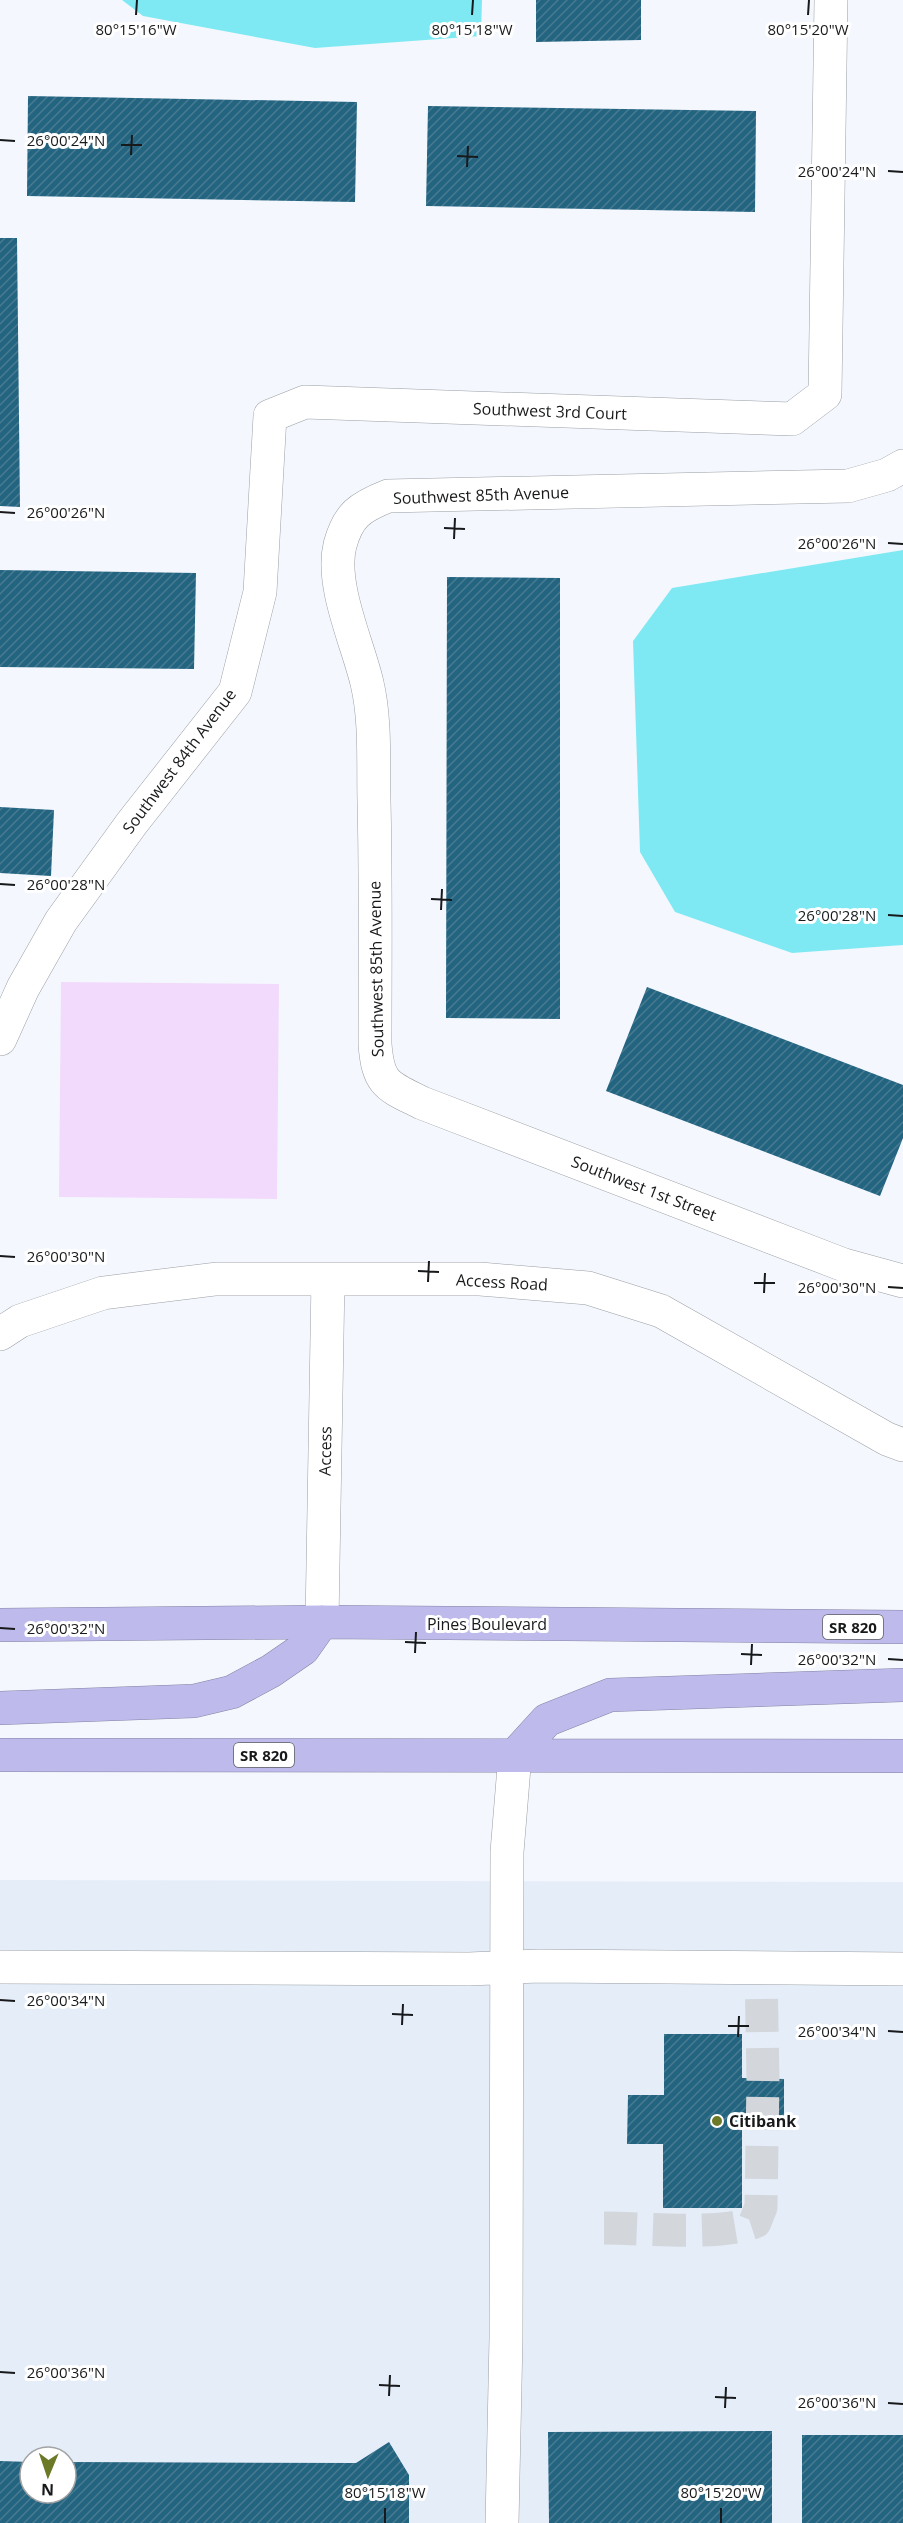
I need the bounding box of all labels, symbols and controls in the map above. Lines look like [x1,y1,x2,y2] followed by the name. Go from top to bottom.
[96,19,177,39] text: 80°15'16"W
[432,19,513,39] text: 80°15'18"W
[768,19,849,39] text: 80°15'20"W
[27,130,105,150] text: 26°00'24"N
[798,161,876,181] text: 26°00'24"N
[473,397,628,425] street label: Southwest 3rd Court
[393,481,569,509] street label: Southwest 85th Avenue
[27,502,105,522] text: 26°00'26"N
[798,533,876,553] text: 26°00'26"N
[117,684,241,838] street label: Southwest 84th Avenue
[27,874,105,894] text: 26°00'28"N
[363,881,389,1057] street label: Southwest 85th Avenue
[798,905,876,925] text: 26°00'28"N
[568,1150,720,1226] street label: Southwest 1st Street
[27,1246,105,1266] text: 26°00'30"N
[455,1269,549,1295] street label: Access Road
[798,1277,876,1297] text: 26°00'30"N
[314,1426,336,1476] street label: Access
[427,1613,547,1635] street label: Pines Boulevard
[823,1615,883,1639] road number: SR 820
[27,1618,105,1638] text: 26°00'32"N
[798,1649,876,1669] text: 26°00'32"N
[234,1743,294,1767] road number: SR 820
[27,1990,105,2010] text: 26°00'34"N
[798,2021,876,2041] text: 26°00'34"N
[729,2110,796,2132] place label: Citibank
[710,2114,724,2128] marker: Citibank
[27,2362,105,2382] text: 26°00'36"N
[798,2392,876,2412] text: 26°00'36"N
[18,2445,78,2505] north arrow
[41,2479,54,2501] text: N
[345,2482,426,2502] text: 80°15'18"W
[681,2482,762,2502] text: 80°15'20"W

